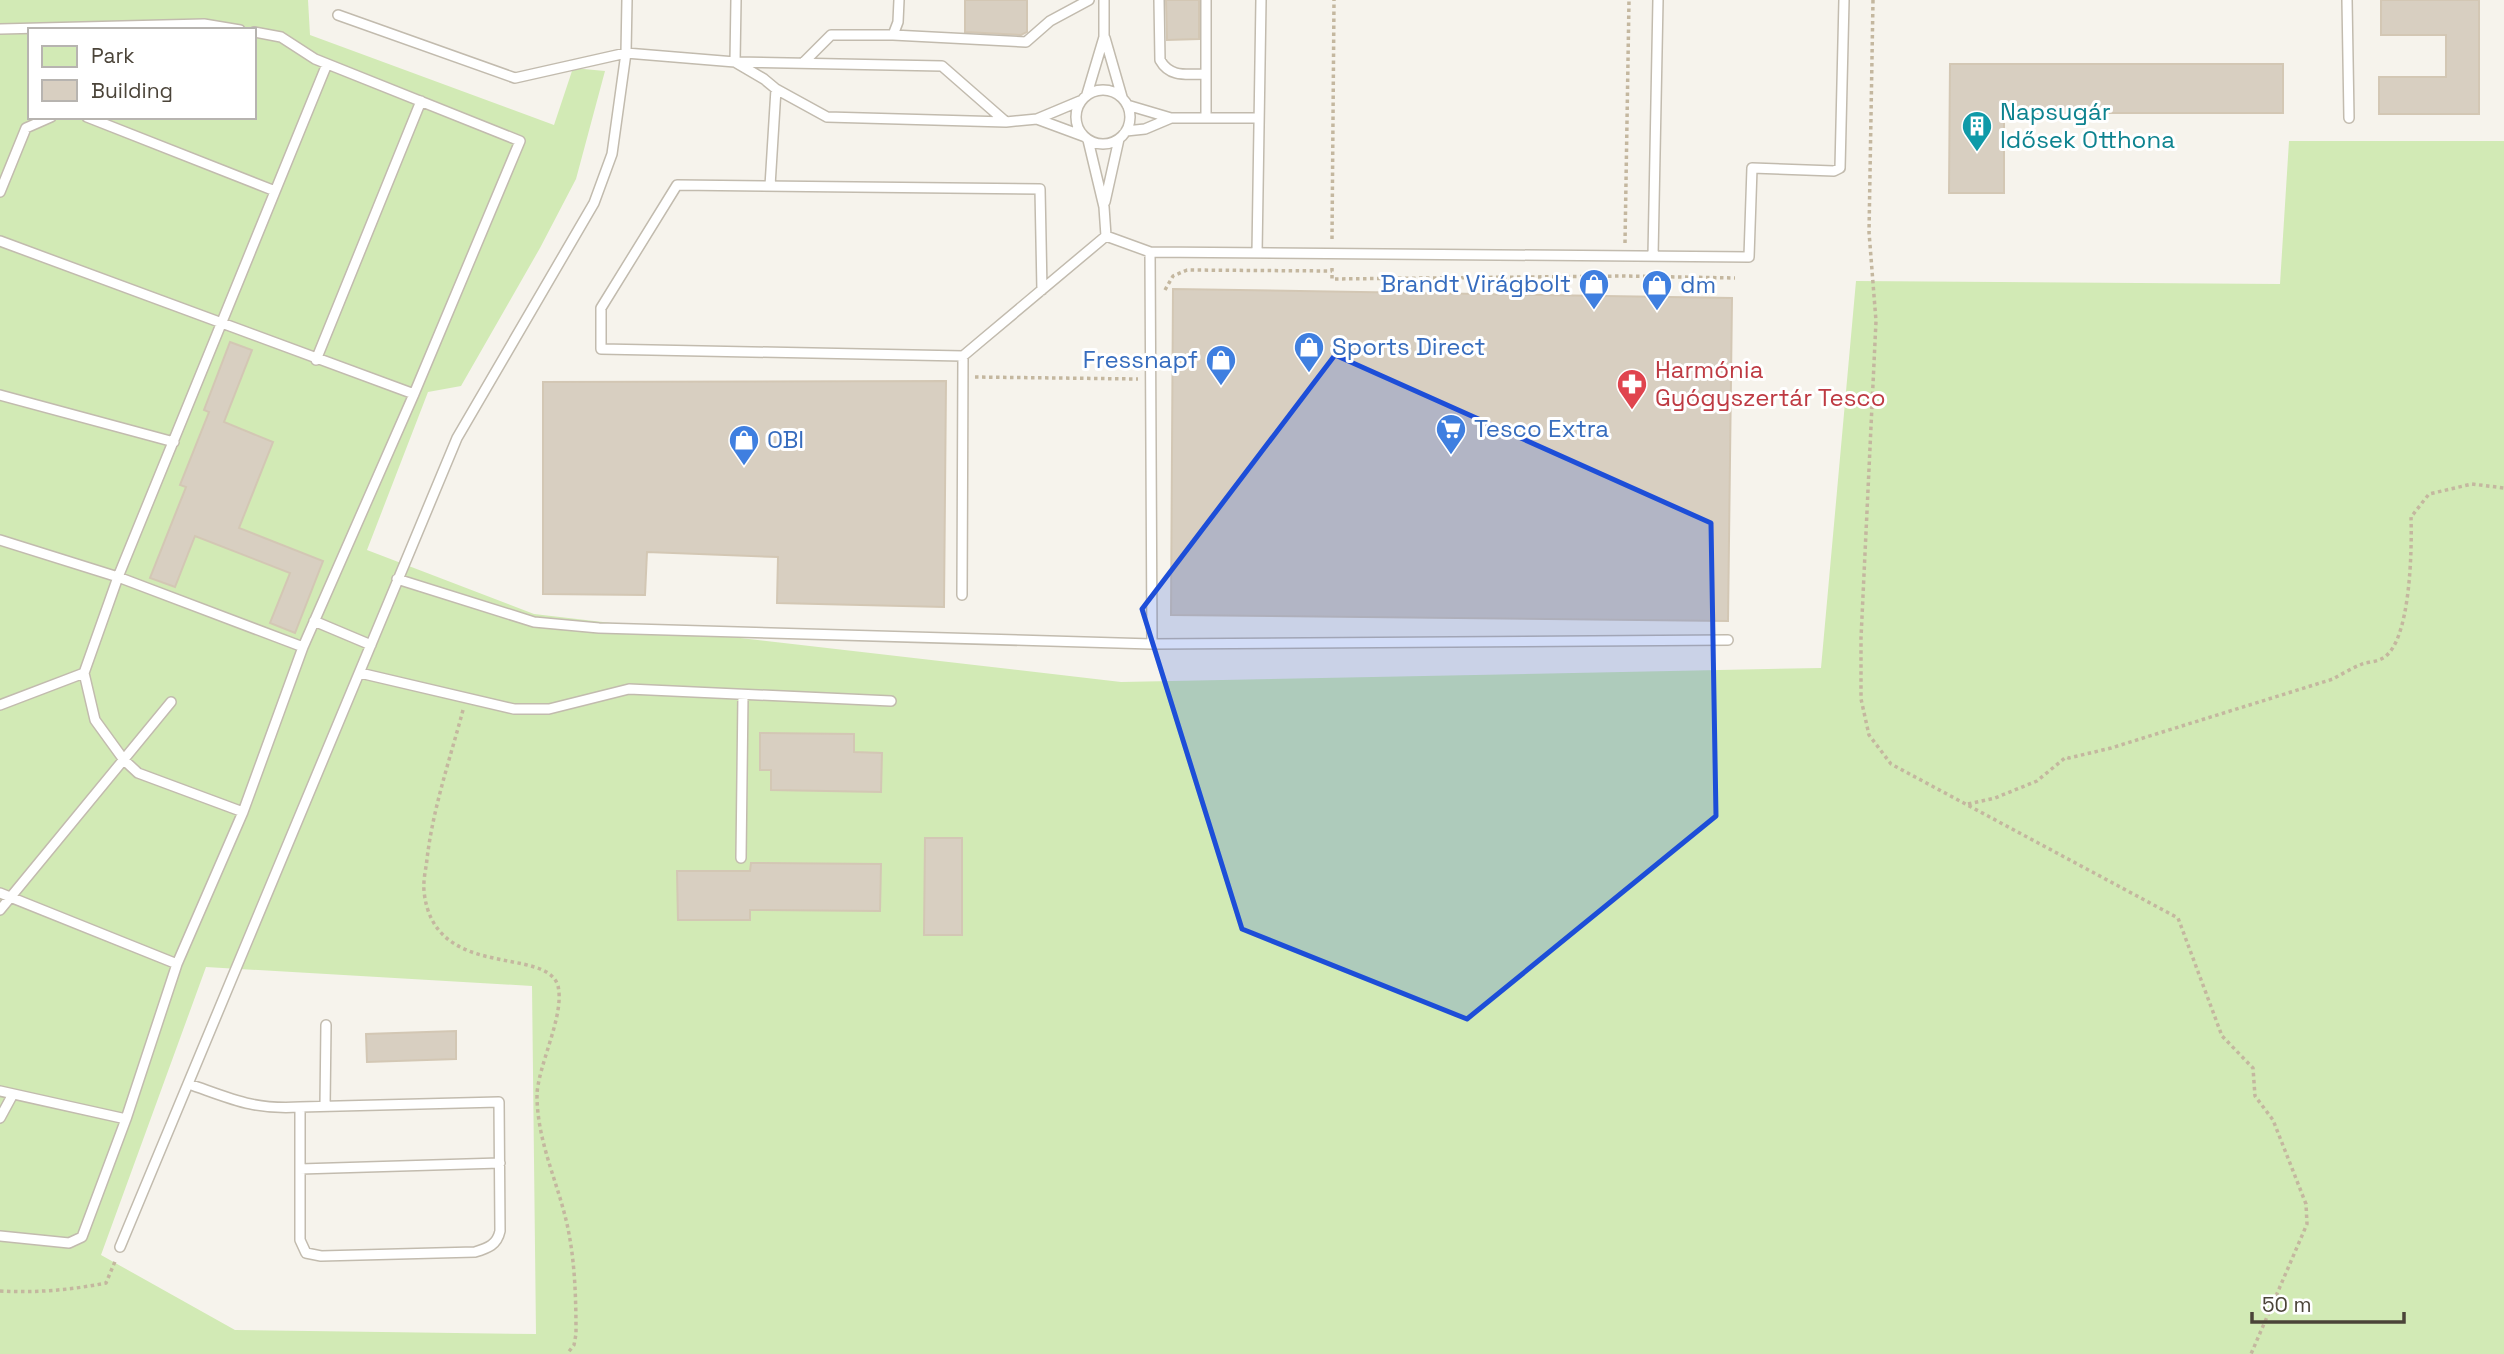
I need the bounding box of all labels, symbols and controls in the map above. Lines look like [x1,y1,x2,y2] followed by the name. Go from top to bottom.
[28,28,256,119] legend
[91,42,135,69] text: Park
[91,77,173,104] text: Building
[2000,96,2175,155] place label: Napsugár Idősek Otthona
[1960,109,1994,153] building icon: Napsugár Idősek Otthona
[1577,267,1611,311] shop icon: Brandt Virágbolt
[1380,268,1571,299] place label: Brandt Virágbolt
[1640,268,1674,312] shop icon: dm
[1680,269,1716,300] place label: dm
[1292,330,1326,374] shop icon: Sports Direct
[1332,331,1485,362] place label: Sports Direct
[1204,343,1238,387] shop icon: Fressnapf
[1083,344,1198,375] place label: Fressnapf
[1655,354,1886,413] place label: Harmónia Gyógyszertár Tesco
[1615,367,1649,411] pharmacy icon: Harmónia Gyógyszertár Tesco
[1434,412,1468,456] supermarket icon: Tesco Extra
[1474,413,1609,444] place label: Tesco Extra
[727,423,761,467] shop icon: OBI
[767,424,804,455] place label: OBI
[2252,1280,2404,1324] scale bar
[2262,1291,2312,1318] text: 50 m

